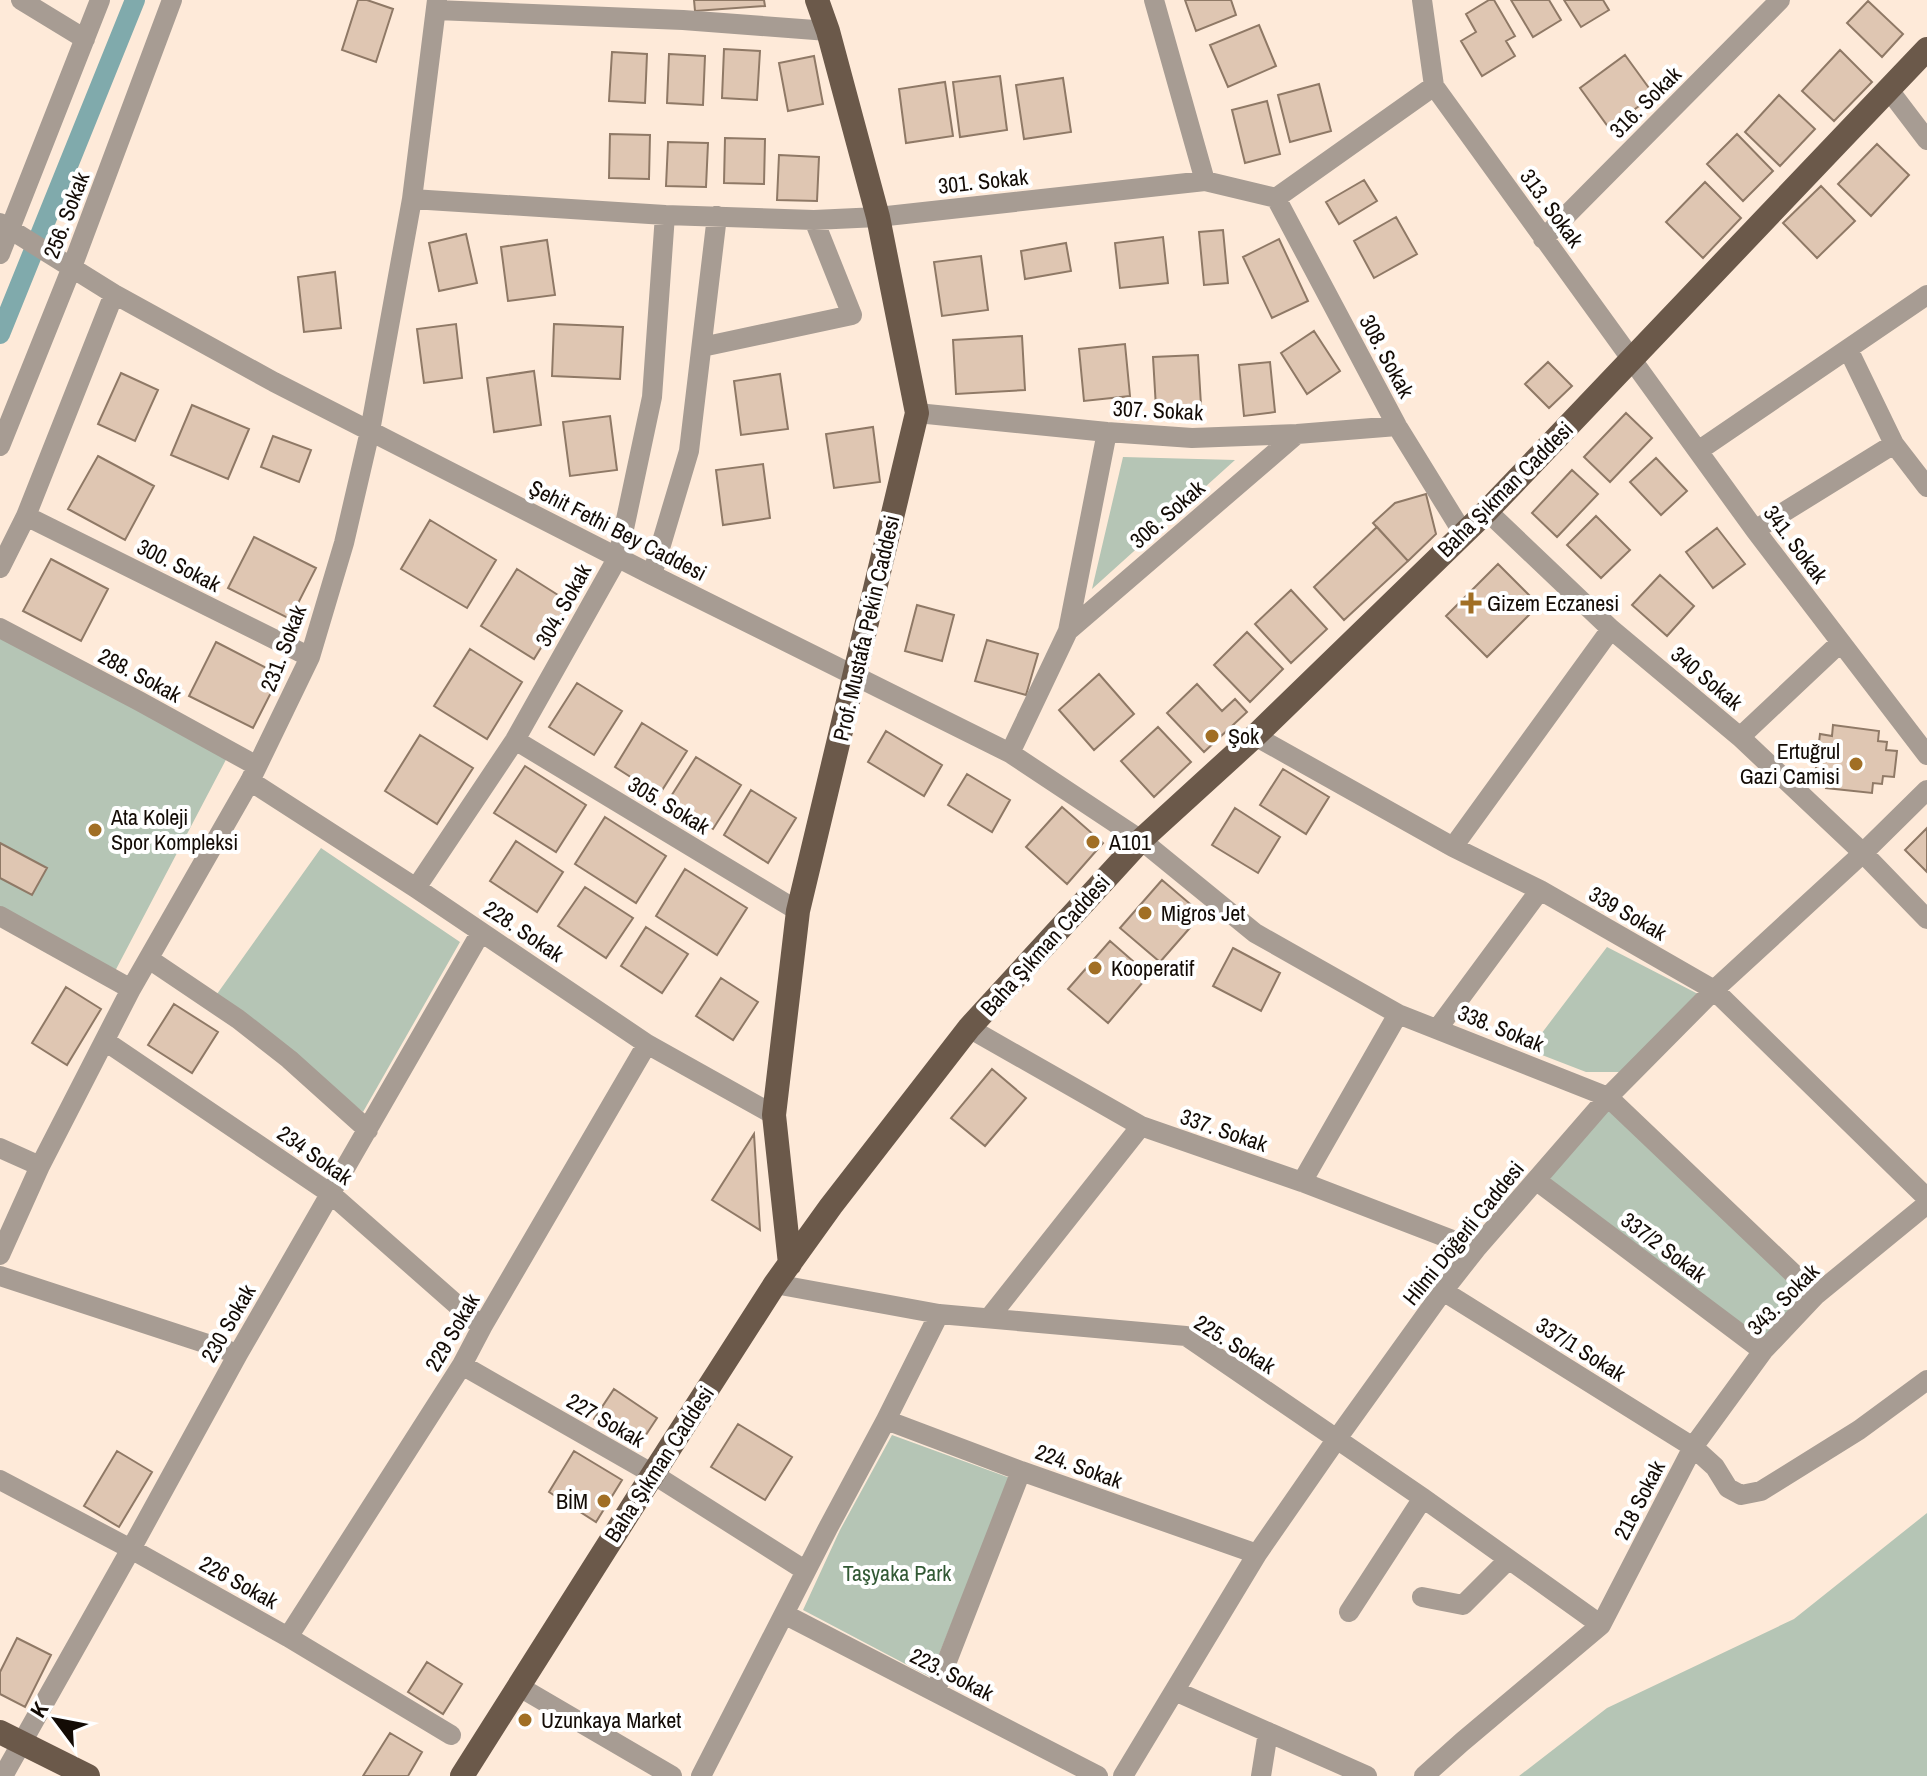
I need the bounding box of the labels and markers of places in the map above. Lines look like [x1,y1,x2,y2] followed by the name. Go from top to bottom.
[1487,588,1619,618] place label: Gizem Eczanesi
[1462,594,1480,612] marker: Gizem Eczanesi
[1228,721,1260,751] place label: Şok
[1203,727,1221,745] marker: Şok
[1740,736,1840,791] place label: Ertuğrul Gazi Camisi
[1847,755,1865,773] marker: Ertuğrul Gazi Camisi
[110,802,238,857] place label: Ata Koleji Spor Kompleksi
[86,821,104,839] marker: Ata Koleji Spor Kompleksi
[1108,827,1151,857] place label: A101
[1084,833,1102,851] marker: A101
[1161,898,1245,928] place label: Migros Jet
[1136,904,1154,922] marker: Migros Jet
[1111,953,1195,983] place label: Kooperatif
[1086,959,1104,977] marker: Kooperatif
[556,1486,588,1516] place label: BİM
[595,1492,613,1510] marker: BİM
[541,1705,681,1735] place label: Uzunkaya Market
[516,1711,534,1729] marker: Uzunkaya Market

